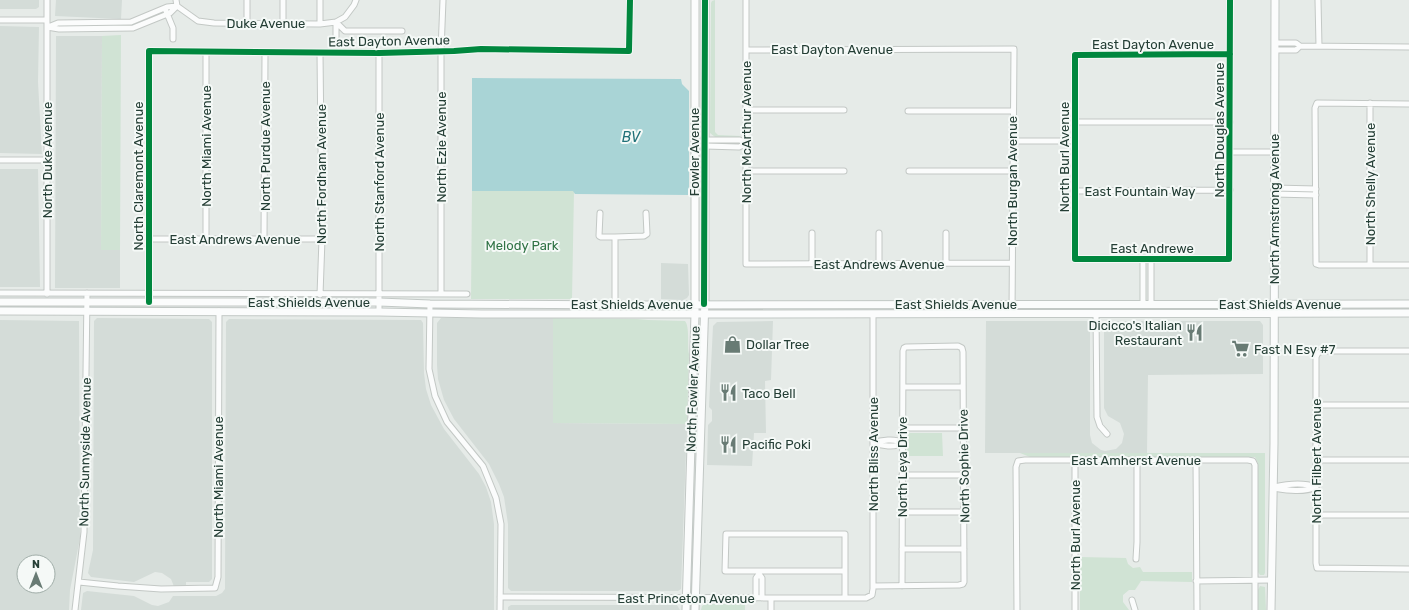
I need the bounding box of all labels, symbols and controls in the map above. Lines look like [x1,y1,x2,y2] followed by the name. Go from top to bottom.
[227,16,305,31] street label: Duke Avenue
[328,32,450,50] street label: East Dayton Avenue
[1092,37,1214,52] street label: East Dayton Avenue
[771,42,893,57] street label: East Dayton Avenue
[739,61,754,203] street label: North McArthur Avenue
[1212,63,1228,197] street label: North Douglas Avenue
[258,81,273,211] street label: North Purdue Avenue
[199,85,214,207] street label: North Miami Avenue
[434,92,449,202] street label: North Ezie Avenue
[40,102,55,218] street label: North Duke Avenue
[131,102,146,250] street label: North Claremont Avenue
[1057,102,1072,212] street label: North Burl Avenue
[314,104,329,244] street label: North Fordham Avenue
[687,108,702,196] street label: Fowler Avenue
[372,113,387,252] street label: North Stanford Avenue
[1005,116,1021,246] street label: North Burgan Avenue
[1363,123,1378,245] street label: North Shelly Avenue
[622,129,641,146] water label: BV
[1267,134,1283,284] street label: North Armstrong Avenue
[1084,184,1196,199] street label: East Fountain Way
[169,232,301,247] street label: East Andrews Avenue
[485,238,559,253] park label: Melody Park
[1110,241,1194,256] street label: East Andrewe
[813,257,945,272] street label: East Andrews Avenue
[248,295,370,310] street label: East Shields Avenue
[571,297,693,312] street label: East Shields Avenue
[895,297,1017,312] street label: East Shields Avenue
[1219,297,1341,312] street label: East Shields Avenue
[1089,318,1182,348] place label: Dicicco's Italian Restaurant
[1185,322,1205,342] restaurant icon: Dicicco's Italian Restaurant
[683,326,703,452] street label: North Fowler Avenue
[723,334,743,354] shop icon: Dollar Tree
[746,337,809,352] place label: Dollar Tree
[1231,339,1251,359] supermarket icon: Fast N Esy #7
[1254,342,1336,357] place label: Fast N Esy #7
[76,377,94,527] street label: North Sunnyside Avenue
[719,383,739,403] restaurant icon: Taco Bell
[742,386,796,401] place label: Taco Bell
[866,397,881,511] street label: North Bliss Avenue
[1309,399,1324,523] street label: North Filbert Avenue
[956,409,972,523] street label: North Sophie Drive
[211,416,226,538] street label: North Miami Avenue
[895,417,910,517] street label: North Leya Drive
[719,434,739,454] restaurant icon: Pacific Poki
[742,437,811,452] place label: Pacific Poki
[1071,453,1201,468] street label: East Amherst Avenue
[1068,480,1083,590] street label: North Burl Avenue
[16,554,56,594] north arrow
[32,558,40,571] text: N
[617,591,755,606] street label: East Princeton Avenue

